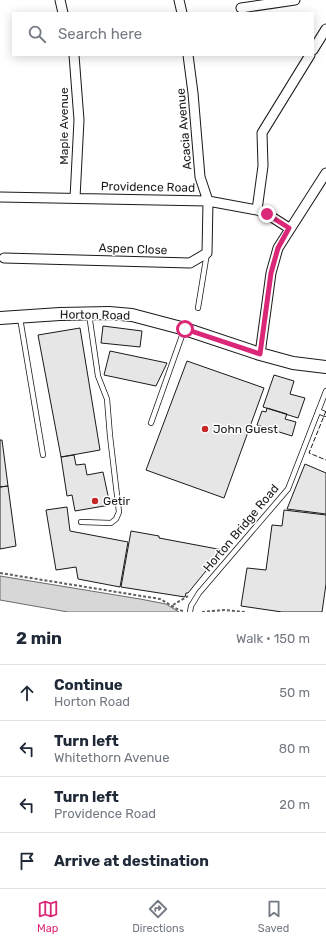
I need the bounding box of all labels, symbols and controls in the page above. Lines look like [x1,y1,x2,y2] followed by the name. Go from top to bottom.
[12,12,314,56] search box
[26,23,48,45] icon: search
[58,25,142,43] text: Search here
[57,87,71,165] street label: Maple Avenue
[173,87,195,170] street label: Acacia Avenue
[101,179,195,195] street label: Providence Road
[258,205,276,223] route end
[98,241,168,257] street label: Aspen Close
[60,307,130,323] street label: Horton Road
[176,320,194,338] route start
[213,422,278,436] place label: John Guest
[200,424,210,434] marker: John Guest
[200,481,282,575] street label: Horton Bridge Road
[103,494,130,508] place label: Getir
[90,496,100,506] marker: Getir
[16,628,62,648] text: 2 min
[236,631,310,646] text: Walk · 150 m
[54,676,123,694] text: Continue
[16,682,38,704] icon: ahead
[279,685,310,700] text: 50 m
[54,694,130,709] text: Horton Road
[54,732,119,750] text: Turn left
[16,738,38,760] icon: left
[279,741,310,756] text: 80 m
[54,750,169,765] text: Whitethorn Avenue
[54,788,119,806] text: Turn left
[16,794,38,816] icon: left
[279,797,310,812] text: 20 m
[54,806,156,821] text: Providence Road
[16,850,38,872] icon: arrive
[54,852,209,870] text: Arrive at destination
[37,898,59,935] tab: Map
[132,898,184,935] tab: Directions
[258,898,289,935] tab: Saved

